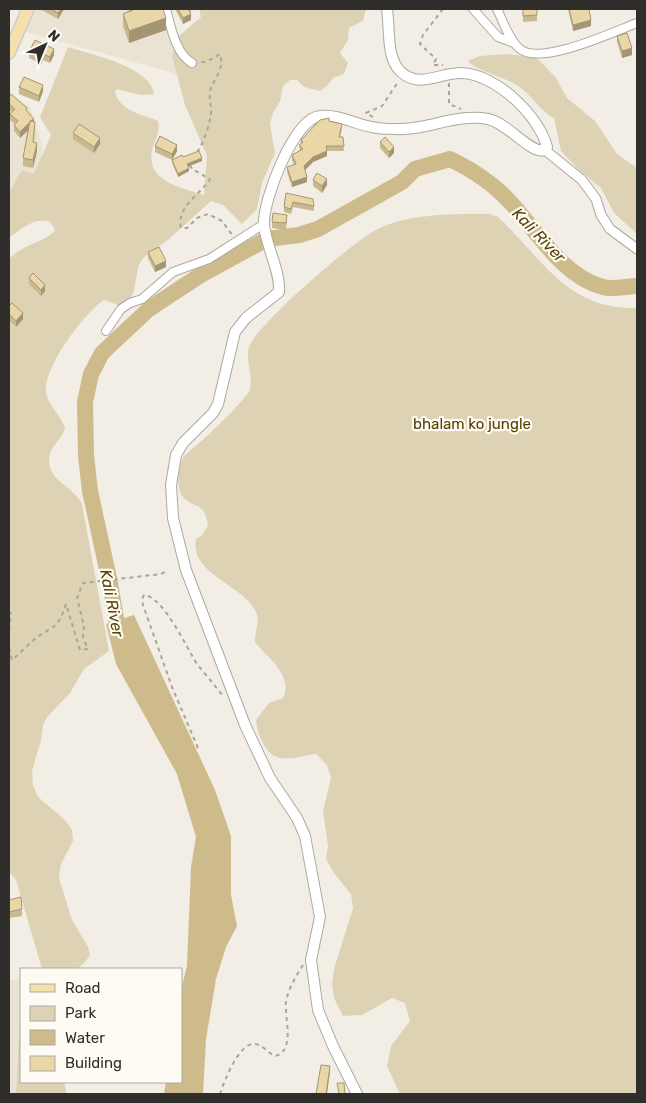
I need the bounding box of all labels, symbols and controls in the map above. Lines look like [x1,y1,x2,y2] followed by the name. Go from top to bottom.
[20,20,70,70] north arrow
[44,26,63,46] text: N
[508,204,570,267] water label: Kali River
[413,415,531,433] park label: bhalam ko jungle
[96,568,128,639] water label: Kali River
[20,968,182,1083] legend
[65,979,101,997] text: Road
[65,1004,96,1022] text: Park
[65,1029,105,1047] text: Water
[65,1054,122,1072] text: Building

